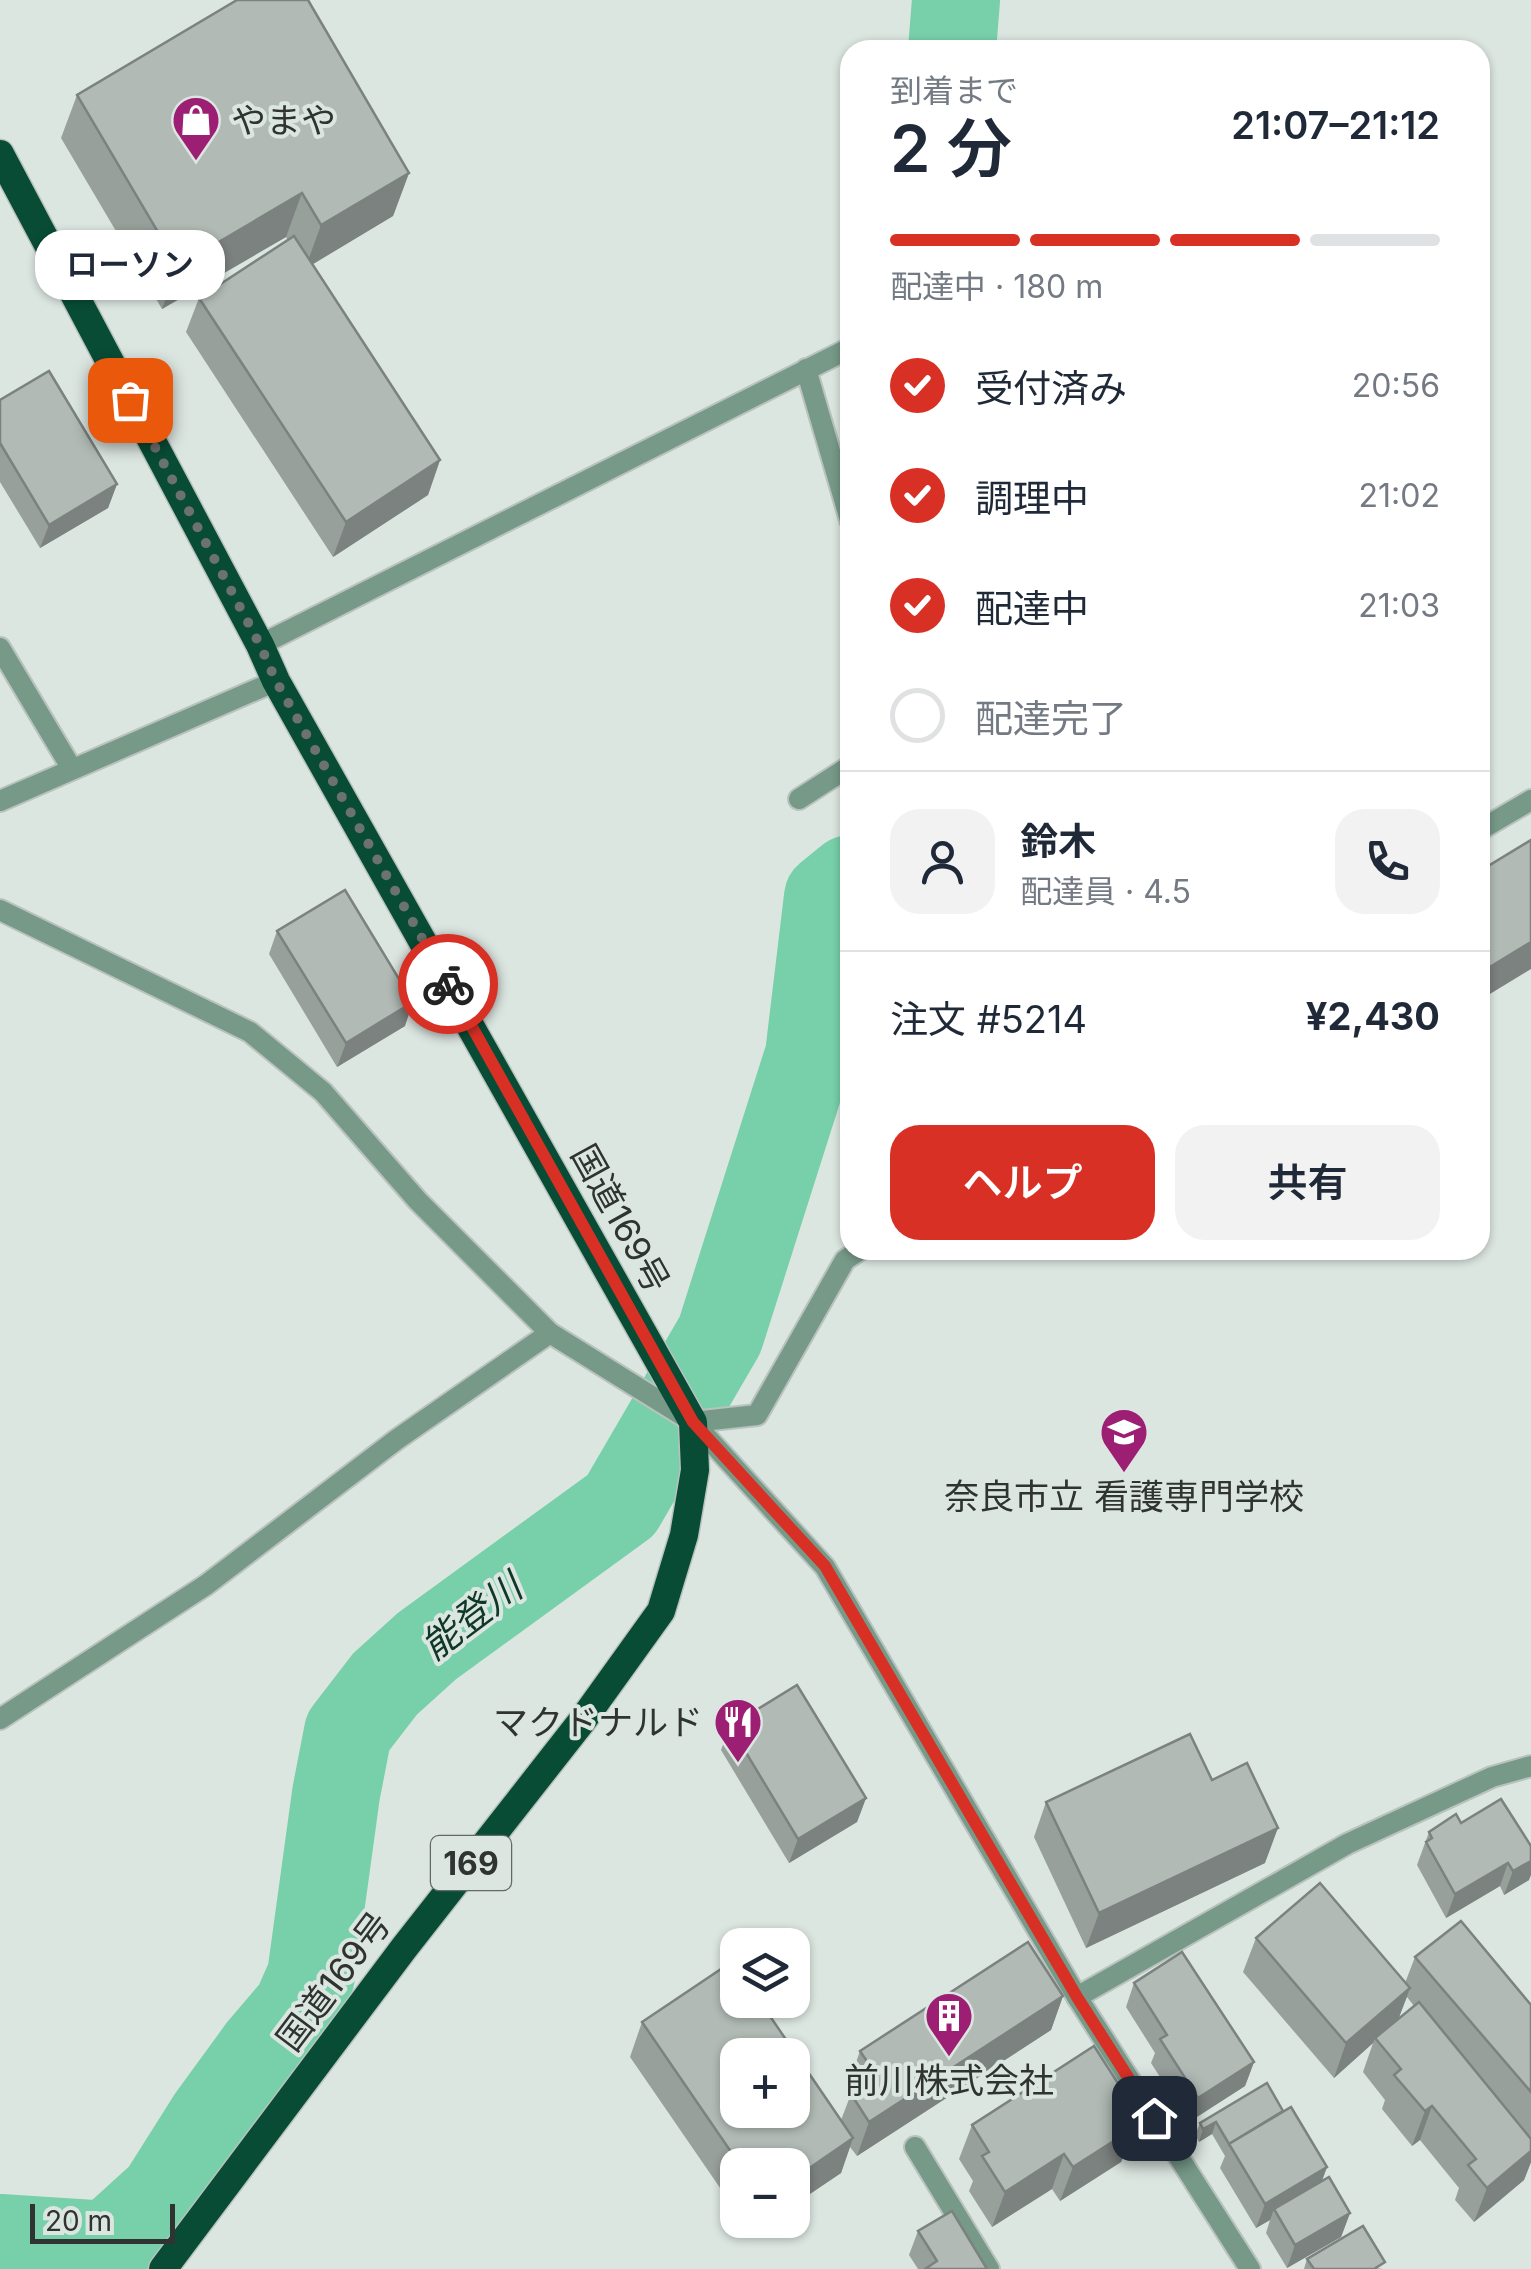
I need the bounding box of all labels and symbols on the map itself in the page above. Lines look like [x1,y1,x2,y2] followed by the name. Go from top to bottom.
[170,94,222,162] shop icon: やまや
[231,99,336,141] place label: やまや
[35,230,225,300] callout: ローソン
[88,358,173,443] pin
[398,934,498,1034] courier
[563,1137,679,1299] street label: 国道169号
[1098,1406,1150,1474] school or university icon: 奈良市立 看護専門学校
[944,1475,1304,1517] place label: 奈良市立 看護専門学校
[412,1561,534,1669] water label: 能登川
[712,1696,764,1764] restaurant icon: マクドナルド
[493,1701,703,1743] place label: マクドナルド
[431,1836,511,1890] road number: 169
[267,1903,399,2059] street label: 国道169号
[923,1990,975,2058] building icon: 前川株式会社
[844,2059,1054,2101] place label: 前川株式会社
[1112,2076,1197,2161] pin
[30,2199,175,2244] scale bar

